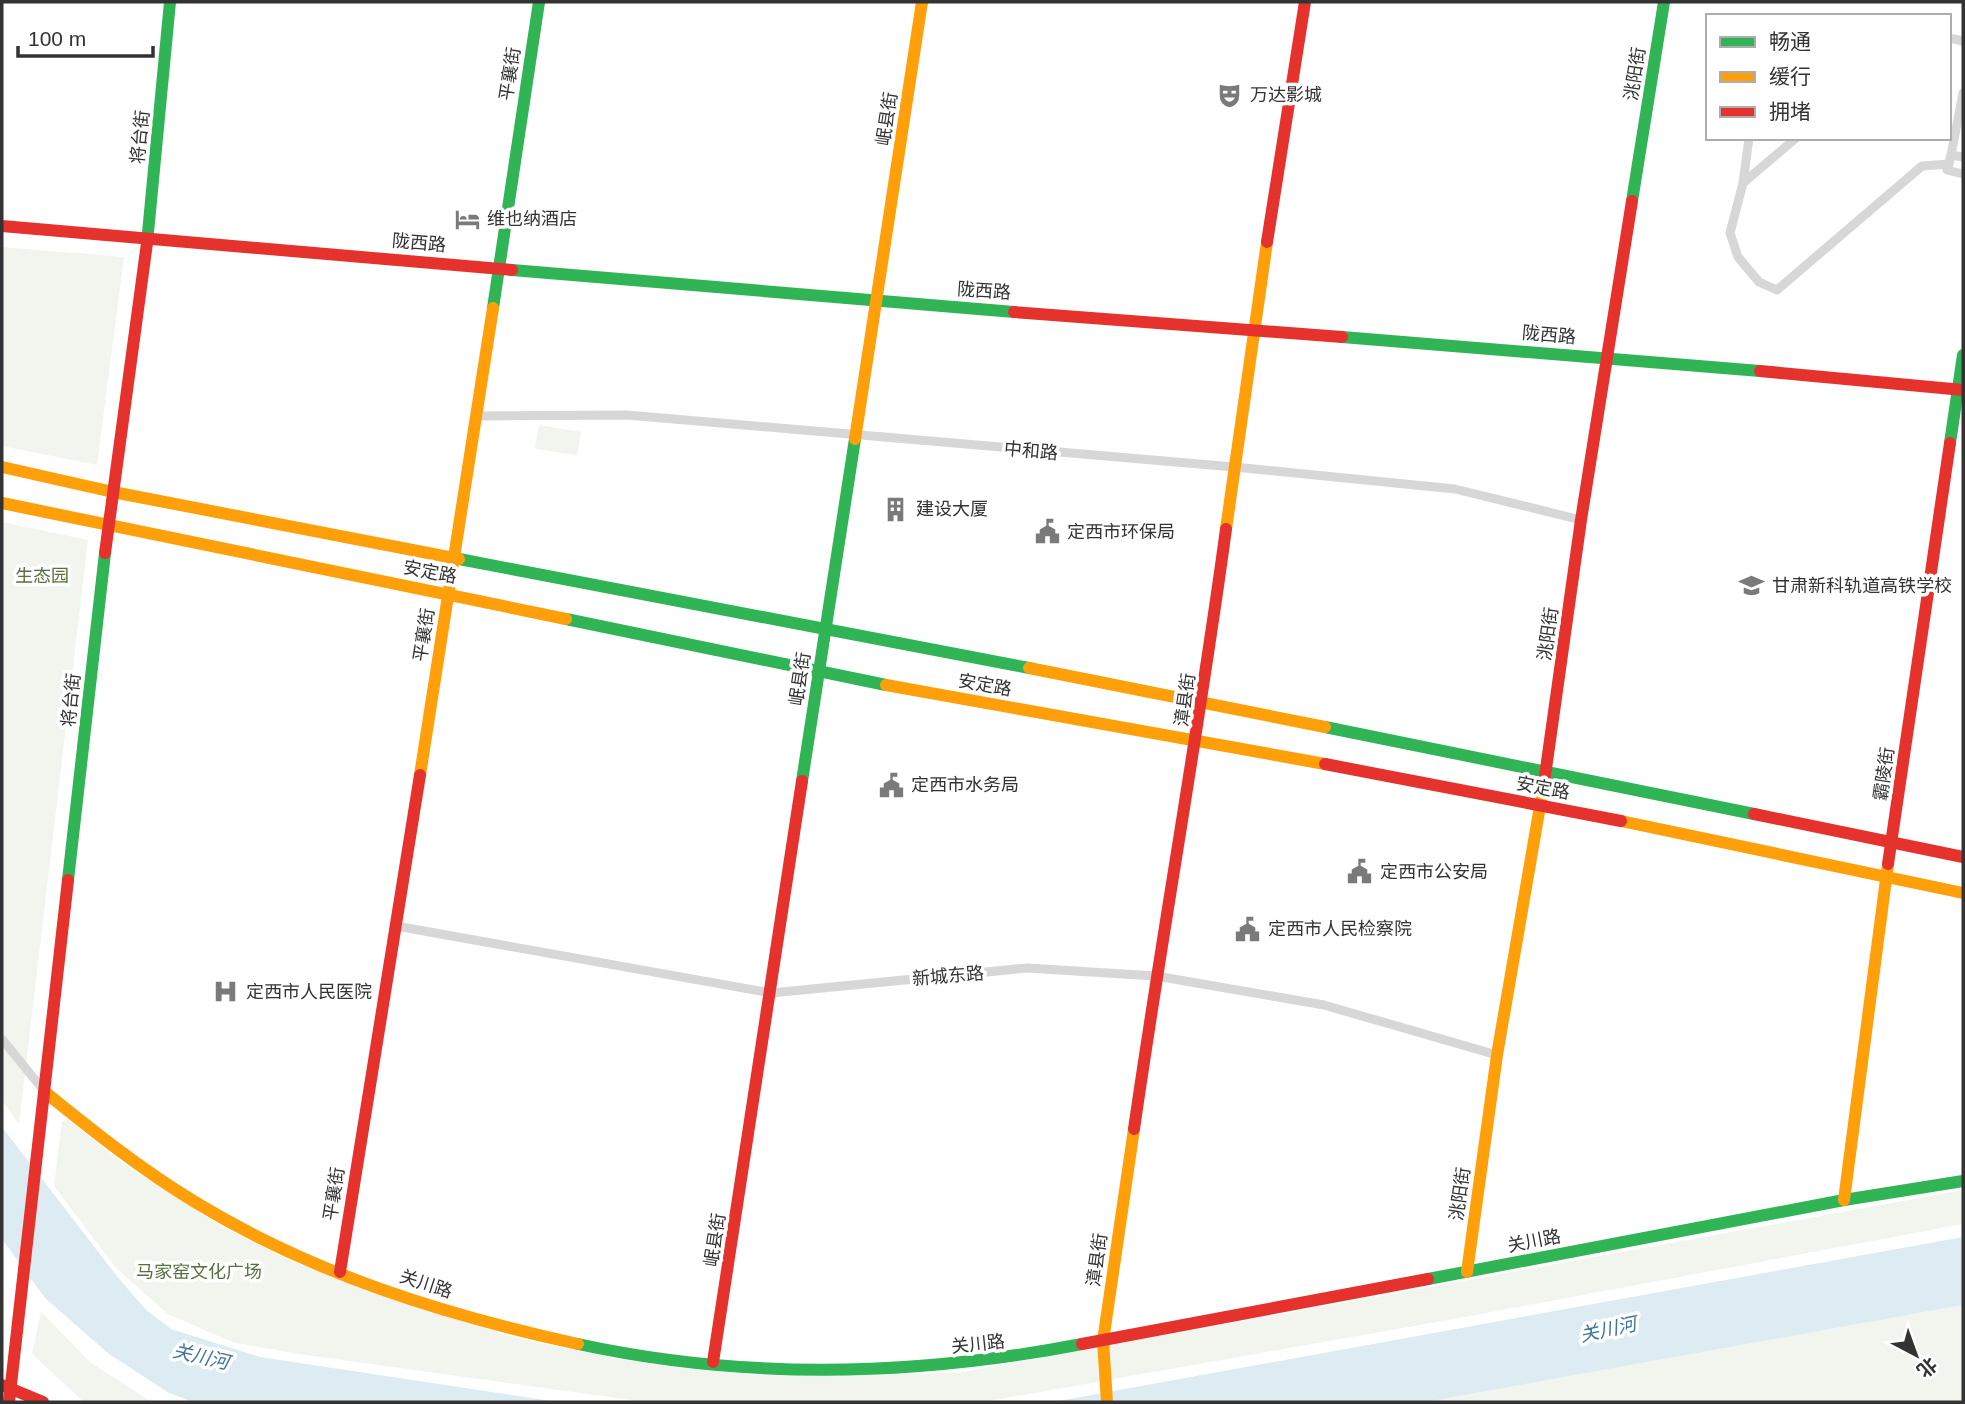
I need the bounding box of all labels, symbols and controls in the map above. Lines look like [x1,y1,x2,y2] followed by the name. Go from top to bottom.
[18,14,152,58] scale bar
[1706,14,1951,140] legend
[28,27,86,50] text: 100 m
[1769,30,1811,53] text: 畅通
[496,46,524,102] street label: 平襄街
[1621,46,1649,102] street label: 洮阳街
[1769,65,1811,88] text: 缓行
[1216,81,1244,109] theatre icon: 万达影城
[1250,85,1322,105] place label: 万达影城
[873,91,901,147] street label: 岷县街
[1769,100,1811,123] text: 拥堵
[127,109,153,165] street label: 将台街
[453,205,481,233] hotel icon: 维也纳酒店
[487,209,577,229] place label: 维也纳酒店
[391,231,447,255] street label: 陇西路
[956,279,1012,303] street label: 陇西路
[1521,323,1577,347] street label: 陇西路
[1003,439,1059,463] street label: 中和路
[882,495,910,523] building icon: 建设大厦
[916,499,988,519] place label: 建设大厦
[1033,518,1061,546] public building icon: 定西市环保局
[1067,522,1175,542] place label: 定西市环保局
[402,557,458,587] street label: 安定路
[15,566,69,586] park label: 生态园
[1738,572,1766,600] school or university icon: 甘肃新科轨道高铁学校
[1772,576,1952,596] place label: 甘肃新科轨道高铁学校
[1534,606,1562,662] street label: 洮阳街
[410,607,438,663] street label: 平襄街
[786,651,814,707] street label: 岷县街
[957,670,1013,700] street label: 安定路
[58,672,84,728] street label: 将台街
[1171,672,1199,728] street label: 漳县街
[1870,746,1898,802] street label: 霸陵街
[877,771,905,799] public building icon: 定西市水务局
[1515,773,1571,803] street label: 安定路
[911,775,1019,795] place label: 定西市水务局
[1346,858,1374,886] public building icon: 定西市公安局
[1380,862,1488,882] place label: 定西市公安局
[1234,915,1262,943] public building icon: 定西市人民检察院
[1268,919,1412,939] place label: 定西市人民检察院
[911,963,985,989] street label: 新城东路
[212,978,240,1006] hospital icon: 定西市人民医院
[246,982,372,1002] place label: 定西市人民医院
[320,1166,348,1222] street label: 平襄街
[1446,1166,1474,1222] street label: 洮阳街
[701,1212,729,1268] street label: 岷县街
[1506,1226,1562,1256] street label: 关川路
[1083,1232,1111,1288] street label: 漳县街
[136,1262,262,1282] park label: 马家窑文化广场
[397,1266,455,1302] street label: 关川路
[1578,1312,1642,1346] water label: 关川河
[1881,1320,1951,1390] north arrow
[950,1331,1006,1357] street label: 关川路
[171,1340,235,1374] water label: 关川河
[1913,1353,1941,1382] text: 北

